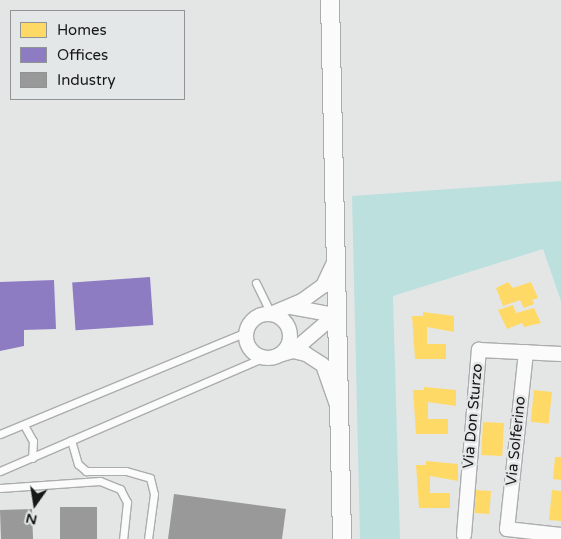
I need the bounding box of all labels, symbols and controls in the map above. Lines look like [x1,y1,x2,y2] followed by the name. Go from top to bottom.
[10,10,185,100] legend
[57,21,107,39] text: Homes
[57,46,108,64] text: Offices
[57,71,116,89] text: Industry
[459,363,487,469] street label: Via Don Sturzo
[502,395,530,487] street label: Via Solferino
[10,479,60,529] north arrow
[24,510,39,529] text: N

